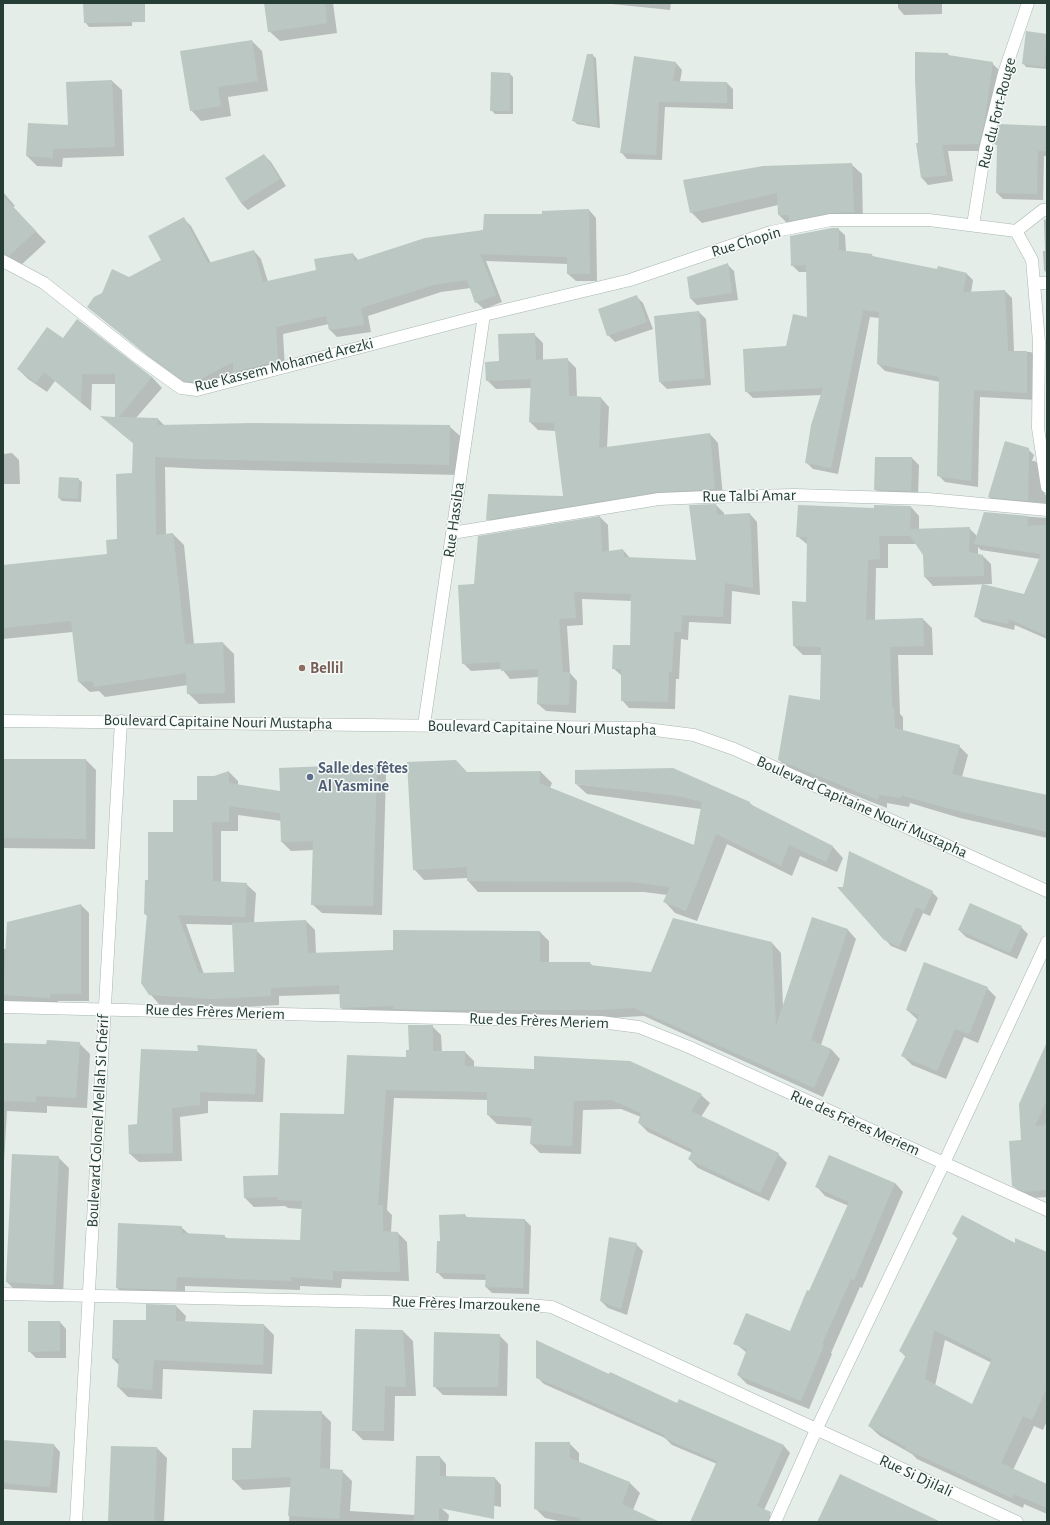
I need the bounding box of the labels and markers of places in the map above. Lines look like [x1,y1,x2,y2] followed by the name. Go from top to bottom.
[310,658,343,678] place label: Bellil
[297,663,307,673] marker: Bellil
[318,758,408,796] place label: Salle des fêtes Al Yasmine
[305,772,315,782] marker: Salle des fêtes Al Yasmine

